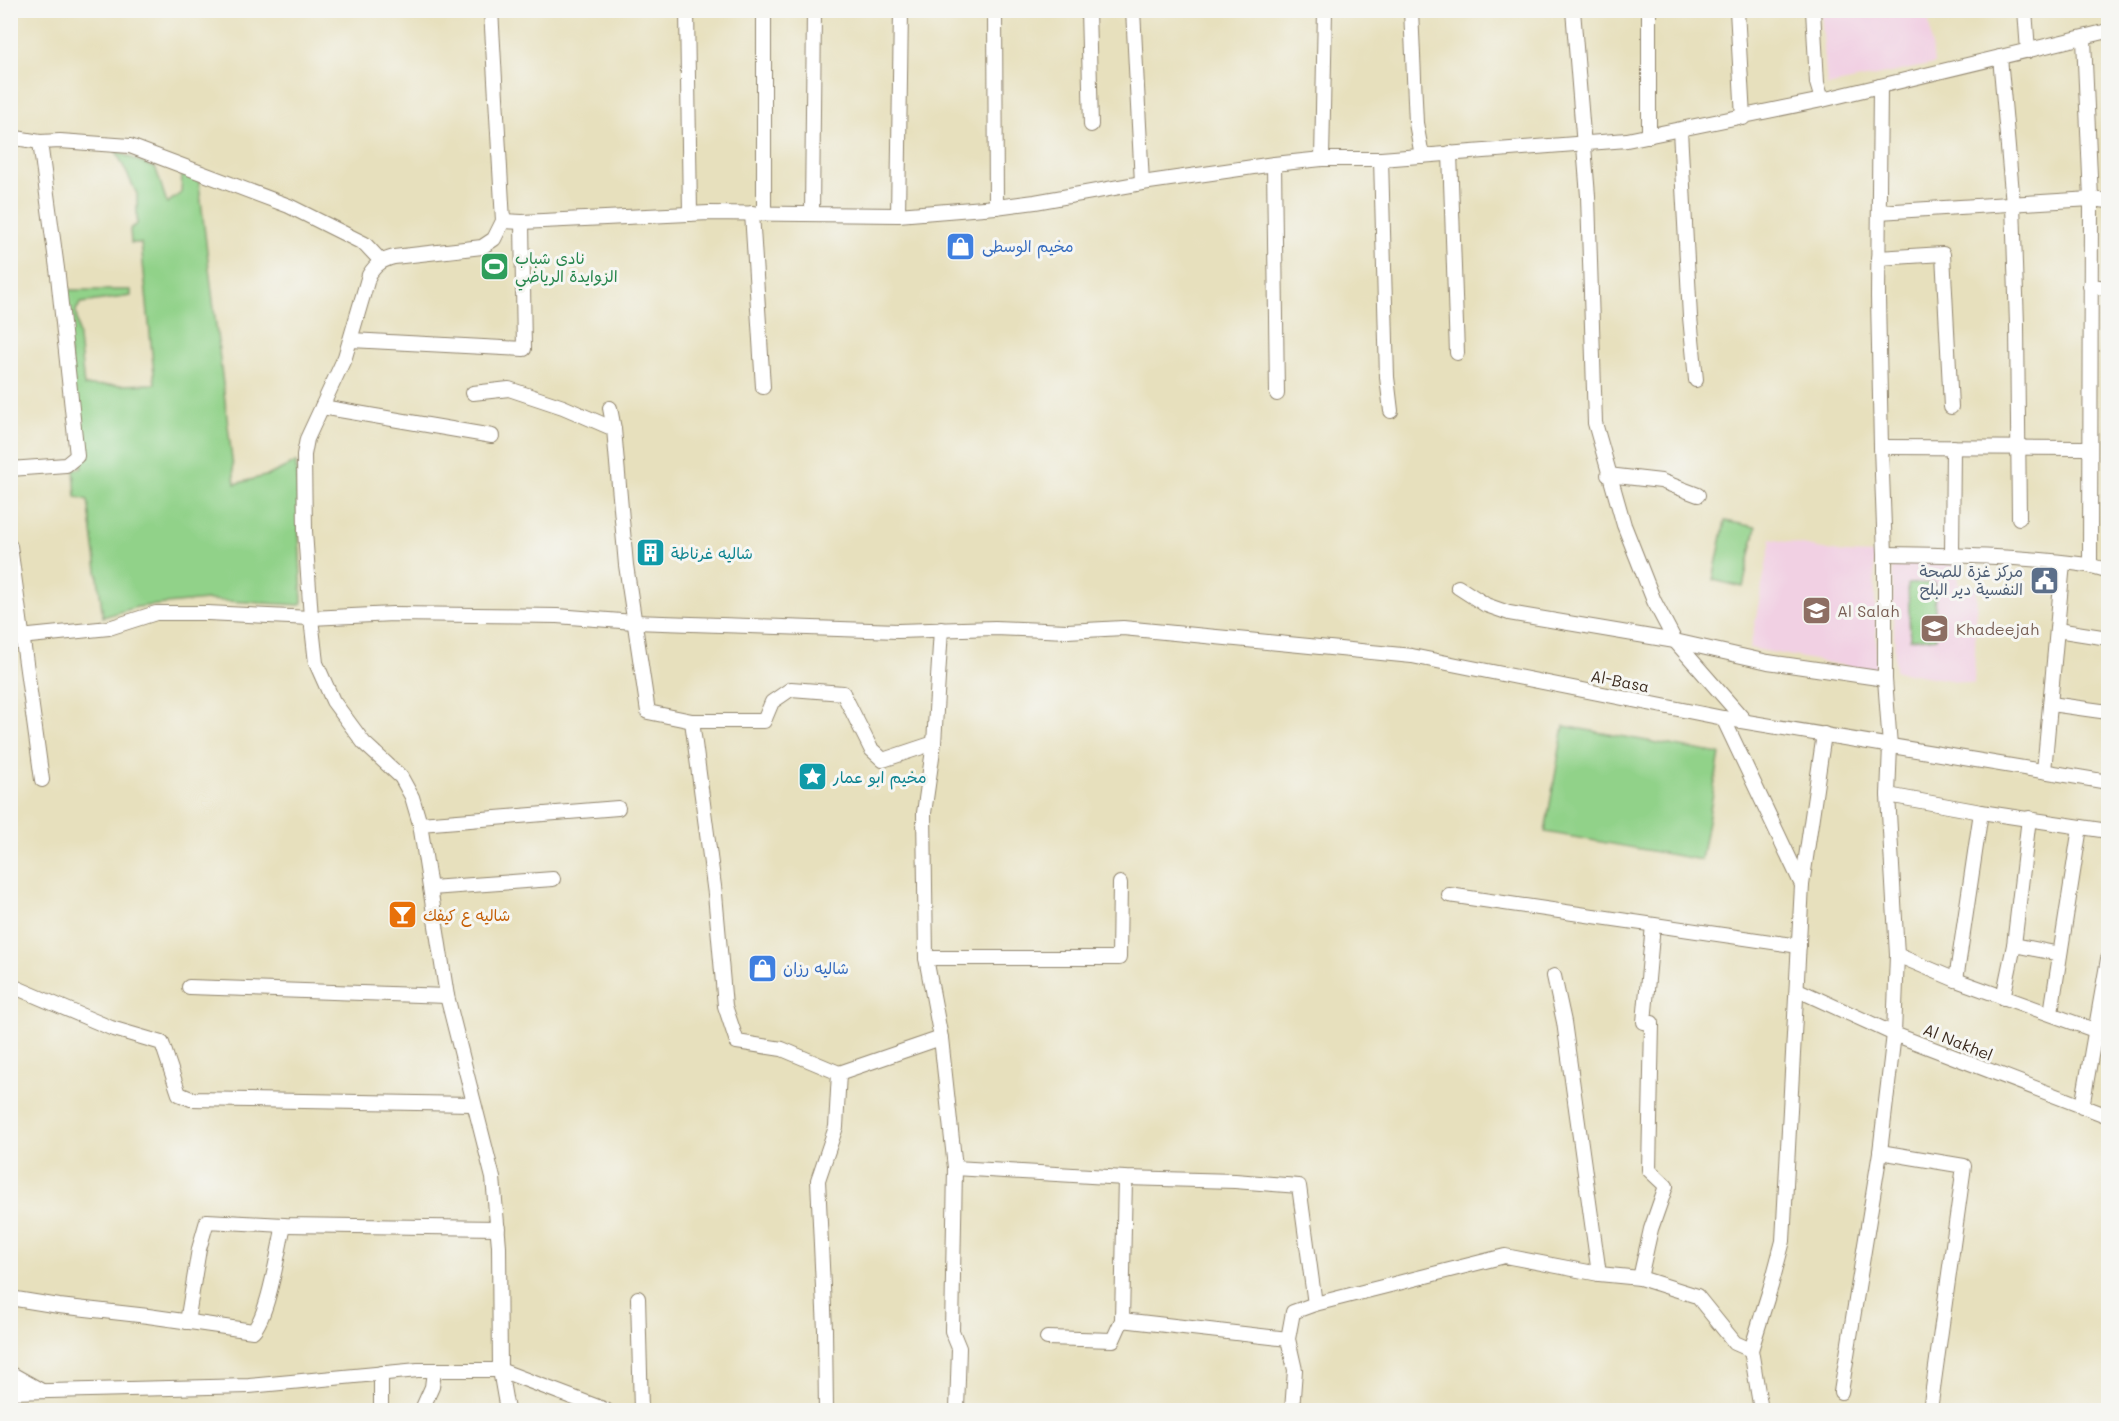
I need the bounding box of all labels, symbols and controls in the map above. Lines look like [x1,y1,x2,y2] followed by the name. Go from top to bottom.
[945,230,977,262] shop icon: مخيم الوسطى
[982,235,1074,259] place label: مخيم الوسطى
[515,247,618,291] place label: نادي شباب الزوايدة الرياضي
[478,251,510,283] sports icon: نادي شباب الزوايدة الرياضي
[634,537,666,569] building icon: شاليه غرناطة
[671,542,753,563] place label: شاليه غرناطة
[1919,560,2023,600] place label: مركز غزة للصحة النفسية دير البلح
[2028,564,2060,596] public building icon: مركز غزة للصحة النفسية دير البلح
[1800,595,1832,627] school or university icon: Al Salah
[1837,600,1899,621] place label: Al Salah
[1919,613,1951,645] school or university icon: Khadeejah
[1956,618,2039,639] place label: Khadeejah
[1589,665,1651,696] street label: Al-Basa
[796,761,828,793] place icon: مخيم ابو عمار
[832,766,926,790] place label: مخيم ابو عمار
[386,899,418,931] bar icon: شاليه ع كيفك
[423,904,510,927] place label: شاليه ع كيفك
[746,952,778,984] shop icon: شاليه رزان
[783,957,849,978] place label: شاليه رزان
[1920,1018,1996,1065] street label: Al Nakhel

